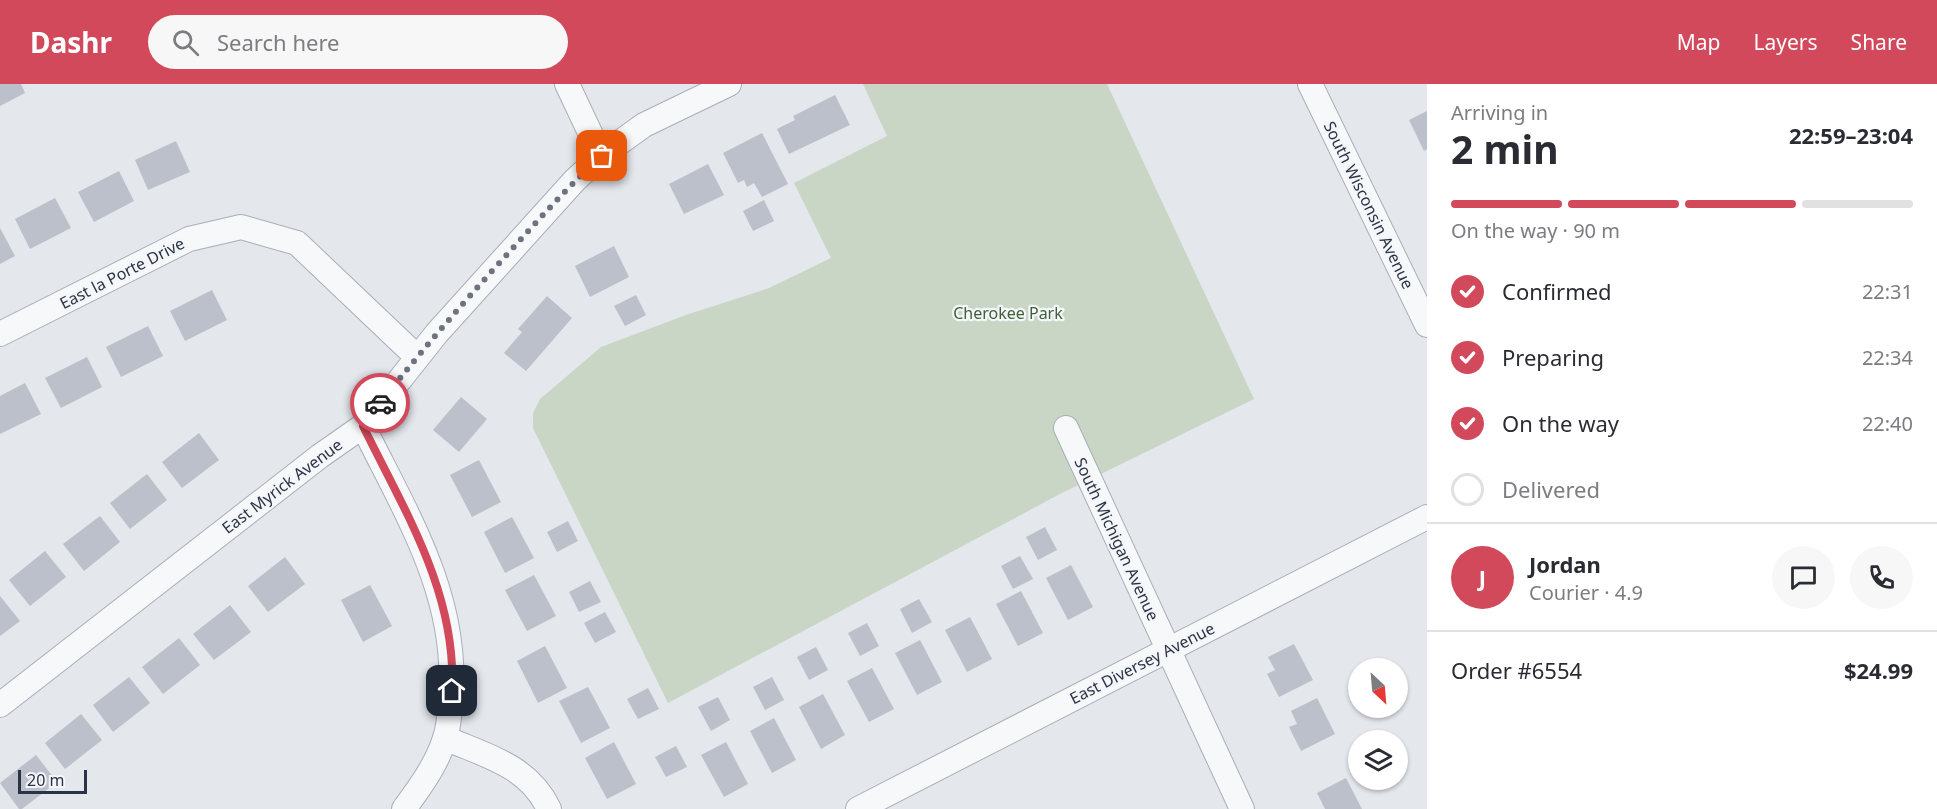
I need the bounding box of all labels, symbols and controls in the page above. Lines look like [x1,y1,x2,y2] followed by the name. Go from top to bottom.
[148,15,568,69] search box
[30,23,112,61] text: Dashr
[169,26,202,59] icon: search
[217,27,339,57] text: Search here
[1677,28,1721,56] text: Map
[1754,28,1818,56] text: Layers
[1851,28,1907,56] text: Share
[1451,99,1548,126] text: Arriving in
[1319,117,1419,293] street label: South Wisconsin Avenue
[1789,120,1913,150] text: 22:59–23:04
[1451,122,1558,175] text: 2 min
[576,130,627,181] pin
[585,139,618,172] icon: bag
[1451,217,1620,244] text: On the way · 90 m
[56,232,188,314] street label: East la Porte Drive
[1451,275,1484,308] icon: check
[1502,276,1612,306] text: Confirmed
[1862,278,1913,305] text: 22:31
[953,302,1063,324] park label: Cherokee Park
[1451,341,1484,374] icon: check
[1502,342,1604,372] text: Preparing
[1862,344,1913,371] text: 22:34
[350,373,410,433] courier
[364,387,397,420] icon: car
[1451,407,1484,440] icon: check
[1502,408,1619,438] text: On the way
[1862,410,1913,437] text: 22:40
[217,433,347,539] street label: East Myrick Avenue
[1070,454,1164,624] street label: South Michigan Avenue
[1502,474,1600,504] text: Delivered
[1772,546,1835,609] button: chat
[1850,546,1913,609] button: phone
[1529,549,1601,579] text: Jordan
[1479,562,1486,592] text: J
[1529,579,1643,606] text: Courier · 4.9
[1066,617,1218,709] street label: East Diversey Avenue
[1451,655,1582,685] text: Order #6554
[1844,655,1913,685] text: $24.99
[1348,658,1408,718] north arrow
[1348,658,1408,790] map controls
[426,665,477,716] pin
[435,674,468,707] icon: home
[1348,730,1408,790] button: layers
[18,767,87,794] scale bar
[27,769,64,791] text: 20 m

